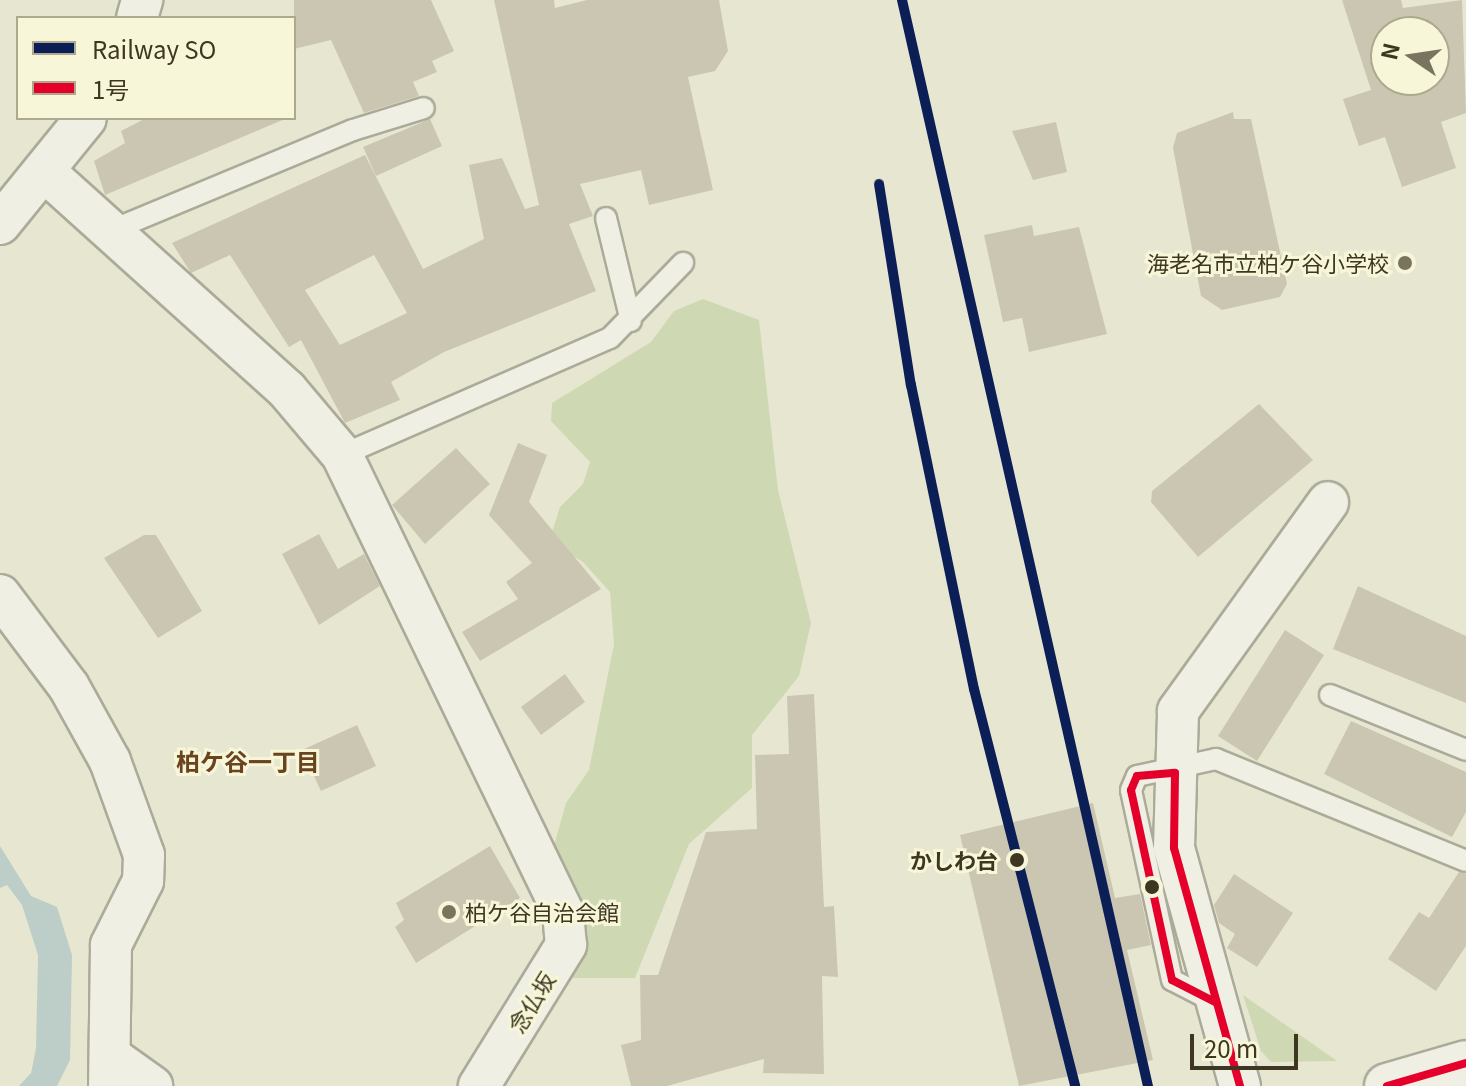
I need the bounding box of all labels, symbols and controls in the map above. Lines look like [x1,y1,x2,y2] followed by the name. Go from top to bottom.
[16,16,296,120] legend
[1370,16,1450,96] north arrow
[92,31,216,66] text: Railway SO
[1371,39,1406,63] text: N
[92,71,129,106] text: 1号
[1147,250,1389,276] place label: 海老名市立柏ケ谷小学校
[1396,254,1414,272] marker: 海老名市立柏ケ谷小学校
[176,747,320,775] district label: 柏ケ谷一丁目
[910,847,998,873] place label: かしわ台
[1005,848,1029,872] marker: かしわ台
[1144,879,1160,895] unlabelled marker
[465,899,619,925] place label: 柏ケ谷自治会館
[440,903,458,921] marker: 柏ケ谷自治会館
[502,967,560,1037] street label: 念仏坂
[1194,1018,1302,1068] scale bar
[1204,1030,1258,1065] text: 20 m

